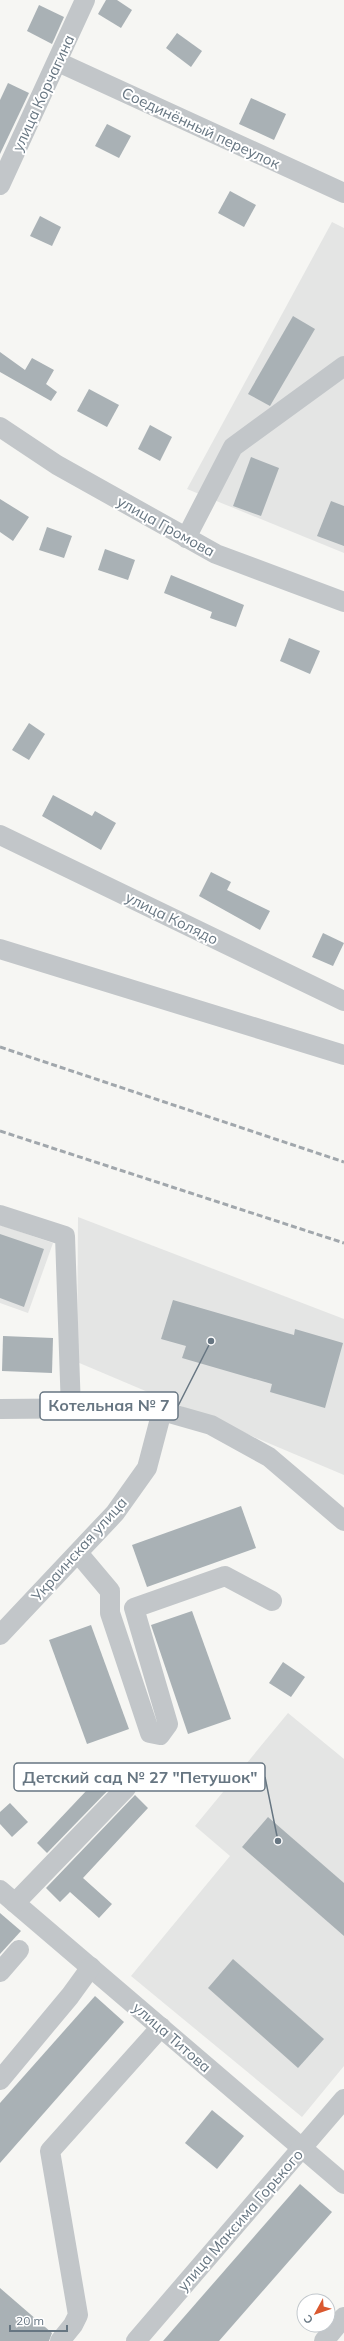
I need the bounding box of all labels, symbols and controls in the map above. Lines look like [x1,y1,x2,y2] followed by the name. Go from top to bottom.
[8,32,78,154] street label: улица Корчагина
[119,83,284,173] street label: Соединённый переулок
[114,491,218,561] street label: улица Громова
[123,887,221,949] street label: улица Колядо
[40,1392,178,1420] callout: Котельная № 7
[48,1395,170,1415] text: Котельная № 7
[26,1493,131,1606] street label: Украинская улица
[14,1763,265,1791] callout: Детский сад № 27 "Петушок"
[23,1767,257,1787] text: Детский сад № 27 "Петушок"
[129,1998,215,2076] street label: улица Титова
[173,2145,307,2295] street label: улица Максима Горького
[296,2293,336,2333] north arrow
[10,2307,67,2333] scale bar
[300,2312,316,2327] text: С
[16,2313,44,2328] text: 20 m

